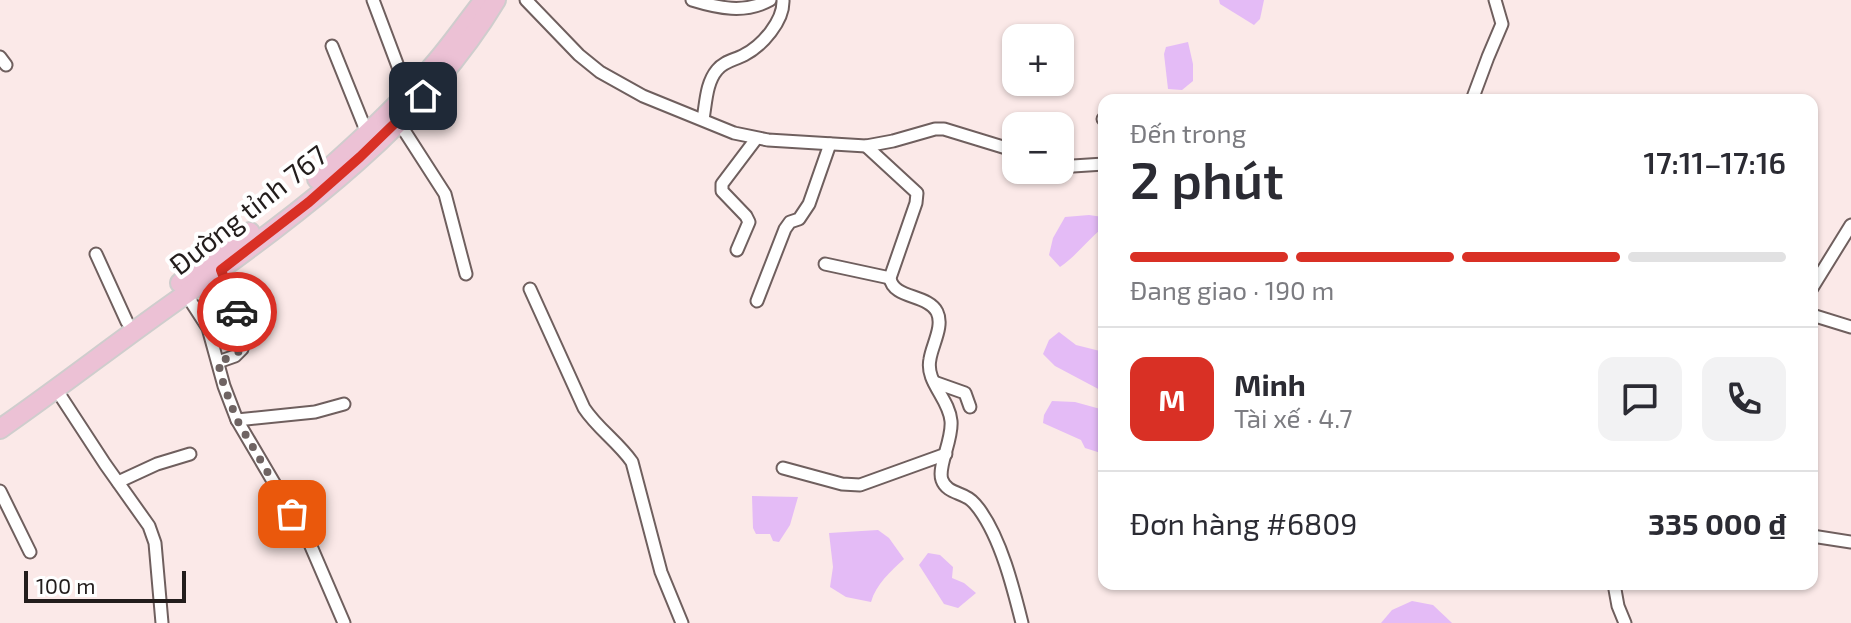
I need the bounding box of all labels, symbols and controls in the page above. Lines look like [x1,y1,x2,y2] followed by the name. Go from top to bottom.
[1002,24,1074,184] map controls
[1002,24,1074,96] button: +
[389,62,457,130] pin
[401,74,445,118] icon: home
[1002,112,1074,184] button: −
[1130,117,1246,148] text: Đến trong
[162,137,333,281] street label: Đường tỉnh 767
[1643,144,1786,180] text: 17:11–17:16
[1130,147,1284,209] text: 2 phút
[197,272,277,352] courier
[1130,274,1334,305] text: Đang giao · 190 m
[215,290,259,334] icon: car
[1598,357,1682,441] button: chat
[1702,357,1786,441] button: phone
[1234,366,1306,402] text: Minh
[1158,381,1186,417] text: M
[1234,402,1353,433] text: Tài xế · 4.7
[258,480,326,548] pin
[270,492,314,536] icon: bag
[1130,505,1358,541] text: Đơn hàng #6809
[1648,505,1786,541] text: 335 000 ₫
[24,567,186,603] scale bar
[36,572,95,598] text: 100 m

